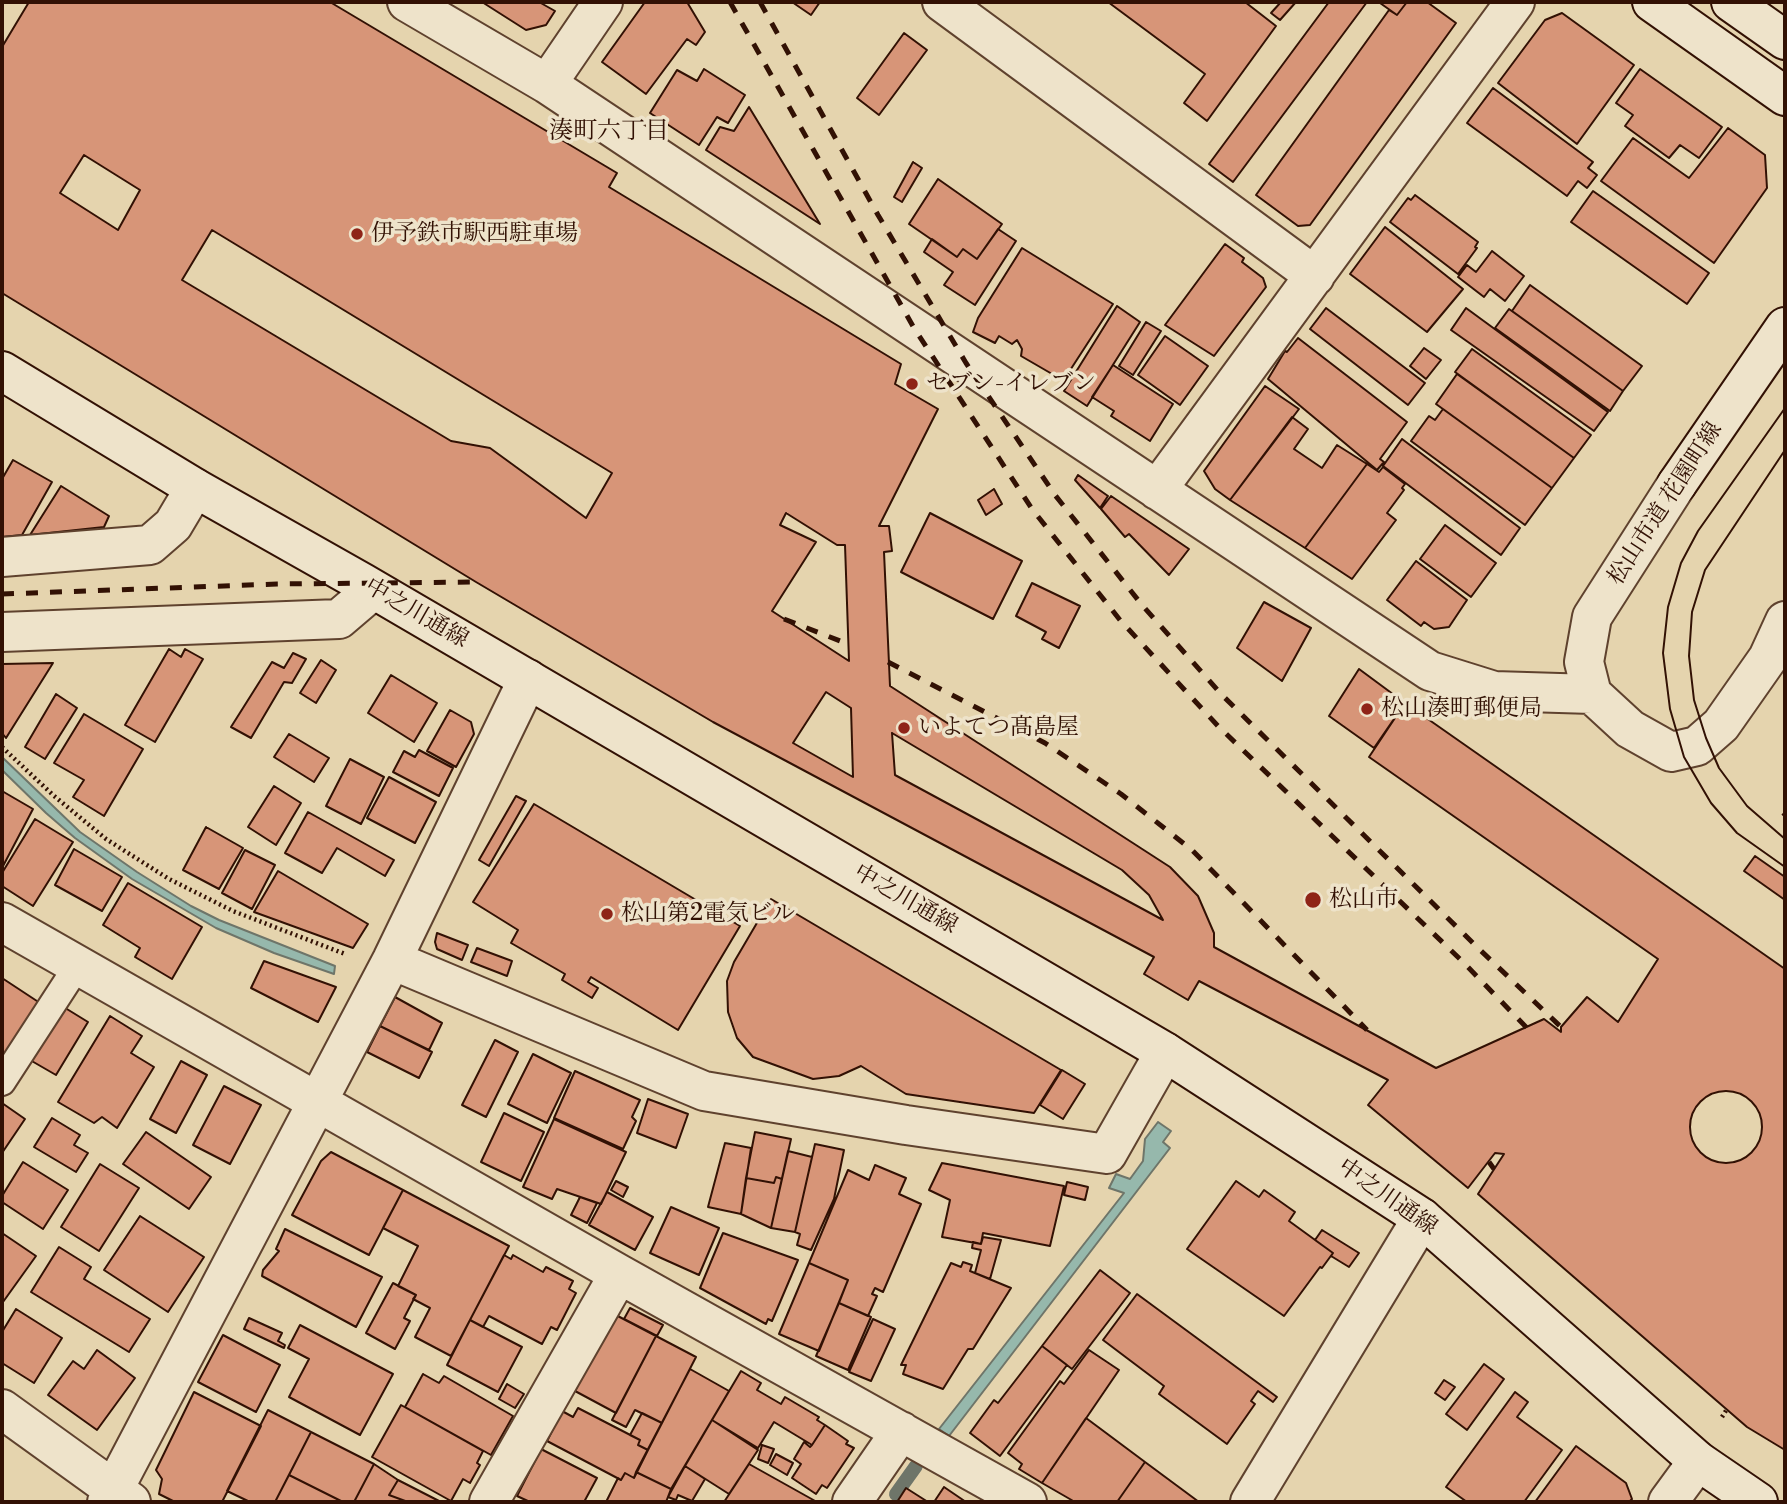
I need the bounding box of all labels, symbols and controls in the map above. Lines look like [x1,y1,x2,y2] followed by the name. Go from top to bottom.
[549,118,669,146] district label: 湊町六丁目
[371,220,578,248] place label: 伊予鉄市駅西駐車場
[349,226,365,242] marker: 伊予鉄市駅西駐車場
[926,370,1096,398] place label: セブン-イレブン
[904,376,920,392] marker: セブン-イレブン
[1603,417,1729,591] street label: 松山市道 花園町線
[359,573,473,655] street label: 中之川通線
[1381,695,1542,723] place label: 松山湊町郵便局
[1359,701,1375,717] marker: 松山湊町郵便局
[918,714,1079,742] place label: いよてつ髙島屋
[896,720,912,736] marker: いよてつ髙島屋
[848,859,962,941] street label: 中之川通線
[1329,886,1398,914] place label: 松山市
[1303,890,1323,910] marker: 松山市
[621,900,795,928] place label: 松山第2電気ビル
[599,906,615,922] marker: 松山第2電気ビル
[1332,1154,1442,1242] street label: 中之川通線

